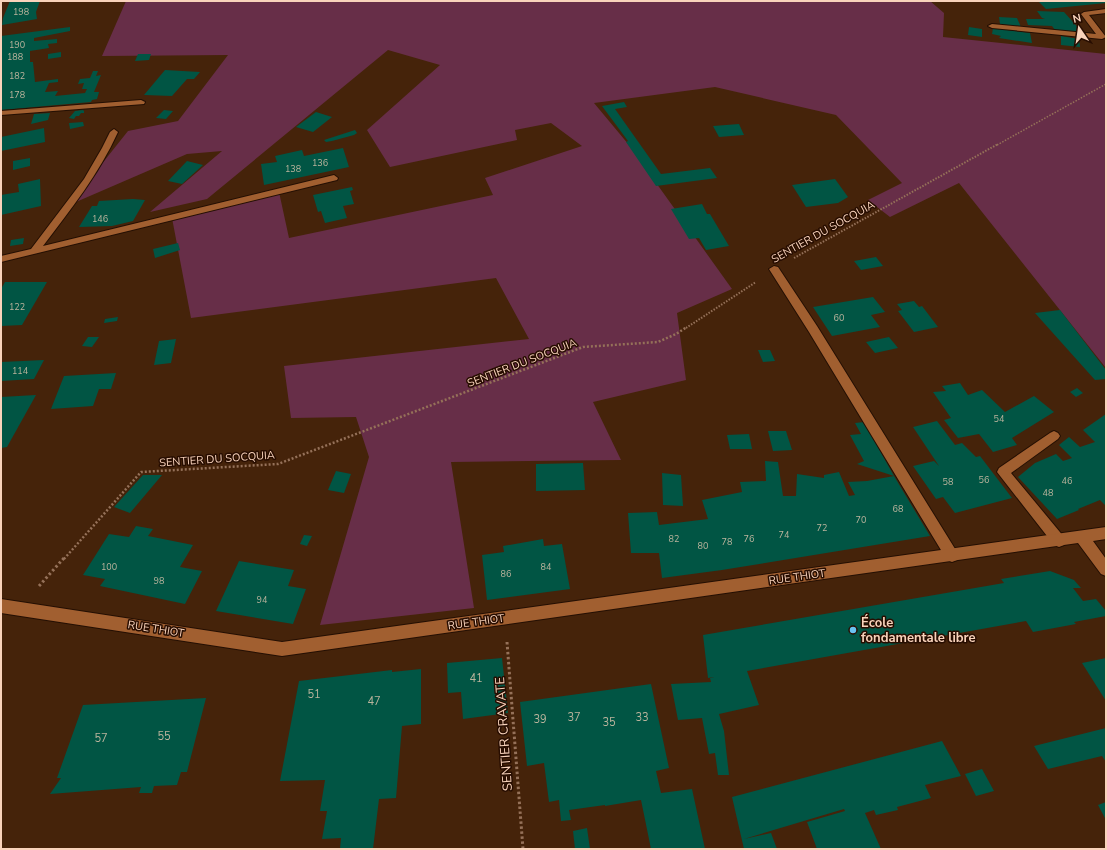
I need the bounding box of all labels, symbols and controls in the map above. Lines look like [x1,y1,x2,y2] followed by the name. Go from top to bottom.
[13,6,29,18] house number: 198
[1059,8,1099,48] north arrow
[1071,11,1083,27] text: N
[9,39,25,51] house number: 190
[7,51,23,63] house number: 188
[9,70,25,82] house number: 182
[9,89,25,101] house number: 178
[312,157,328,169] house number: 136
[285,163,301,175] house number: 138
[769,197,877,267] street label: SENTIER DU SOCQUIA
[92,213,108,225] house number: 146
[9,301,25,313] house number: 122
[834,312,844,324] house number: 60
[465,335,579,391] street label: SENTIER DU SOCQUIA
[12,365,29,377] house number: 114
[994,413,1005,425] house number: 54
[159,447,275,471] street label: SENTIER DU SOCQUIA
[979,474,989,486] house number: 56
[1062,475,1072,487] house number: 46
[943,476,953,488] house number: 58
[1043,487,1053,499] house number: 48
[893,503,903,515] house number: 68
[856,514,866,526] house number: 70
[817,522,827,534] house number: 72
[779,529,790,541] house number: 74
[669,533,679,545] house number: 82
[744,533,754,545] house number: 76
[722,536,732,548] house number: 78
[698,540,708,552] house number: 80
[101,561,117,573] house number: 100
[541,561,552,573] house number: 84
[768,566,827,588] street label: RUE THIOT
[501,568,511,580] house number: 86
[154,575,164,587] house number: 98
[257,594,268,606] house number: 94
[447,611,506,633] street label: RUE THIOT
[861,614,976,647] place label: École fondamentale libre
[127,617,186,641] street label: RUE THIOT
[848,625,858,635] marker: École fondamentale libre
[469,671,483,686] house number: 41
[491,676,517,792] street label: SENTIER CRAVATE
[307,687,321,702] house number: 51
[367,694,381,709] house number: 47
[567,710,581,725] house number: 37
[635,710,649,725] house number: 33
[533,712,547,727] house number: 39
[602,715,616,730] house number: 35
[157,729,171,744] house number: 55
[94,731,108,746] house number: 57

